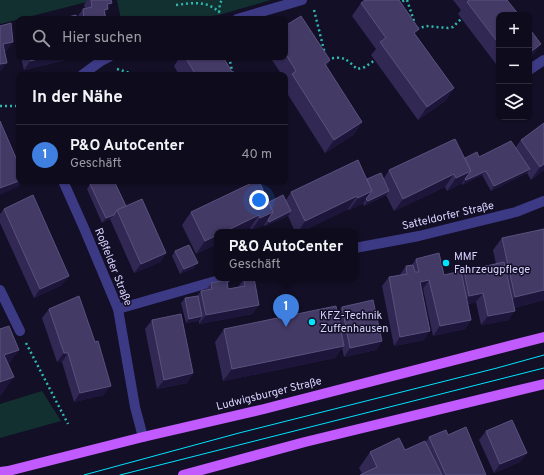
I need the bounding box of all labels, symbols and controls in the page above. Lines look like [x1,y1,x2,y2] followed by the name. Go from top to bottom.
[496,12,532,120] map controls
[496,12,532,48] button: +
[16,16,288,60] search box
[30,27,52,49] icon: search
[62,29,142,48] text: Hier suchen
[496,48,532,84] button: −
[496,84,532,120] button: layers
[32,87,123,109] text: In der Nähe
[70,137,184,156] text: P&O AutoCenter
[42,147,48,163] text: 1
[242,147,272,163] text: 40 m
[70,156,122,172] text: Geschäft
[249,190,269,210] your location
[401,199,495,233] street label: Satteldorfer Straße
[91,226,135,308] street label: Roßfelder Straße
[214,229,358,281] popup
[229,238,343,257] text: P&O AutoCenter
[454,250,530,277] place label: MMF Fahrzeugpflege
[229,257,281,273] text: Geschäft
[441,258,451,268] marker: MMF Fahrzeugpflege
[273,294,299,327] pin: 1
[320,309,388,336] place label: KFZ-Technik Zuffenhausen
[307,317,317,327] marker: KFZ-Technik Zuffenhausen
[215,374,323,414] street label: Ludwigsburger Straße

